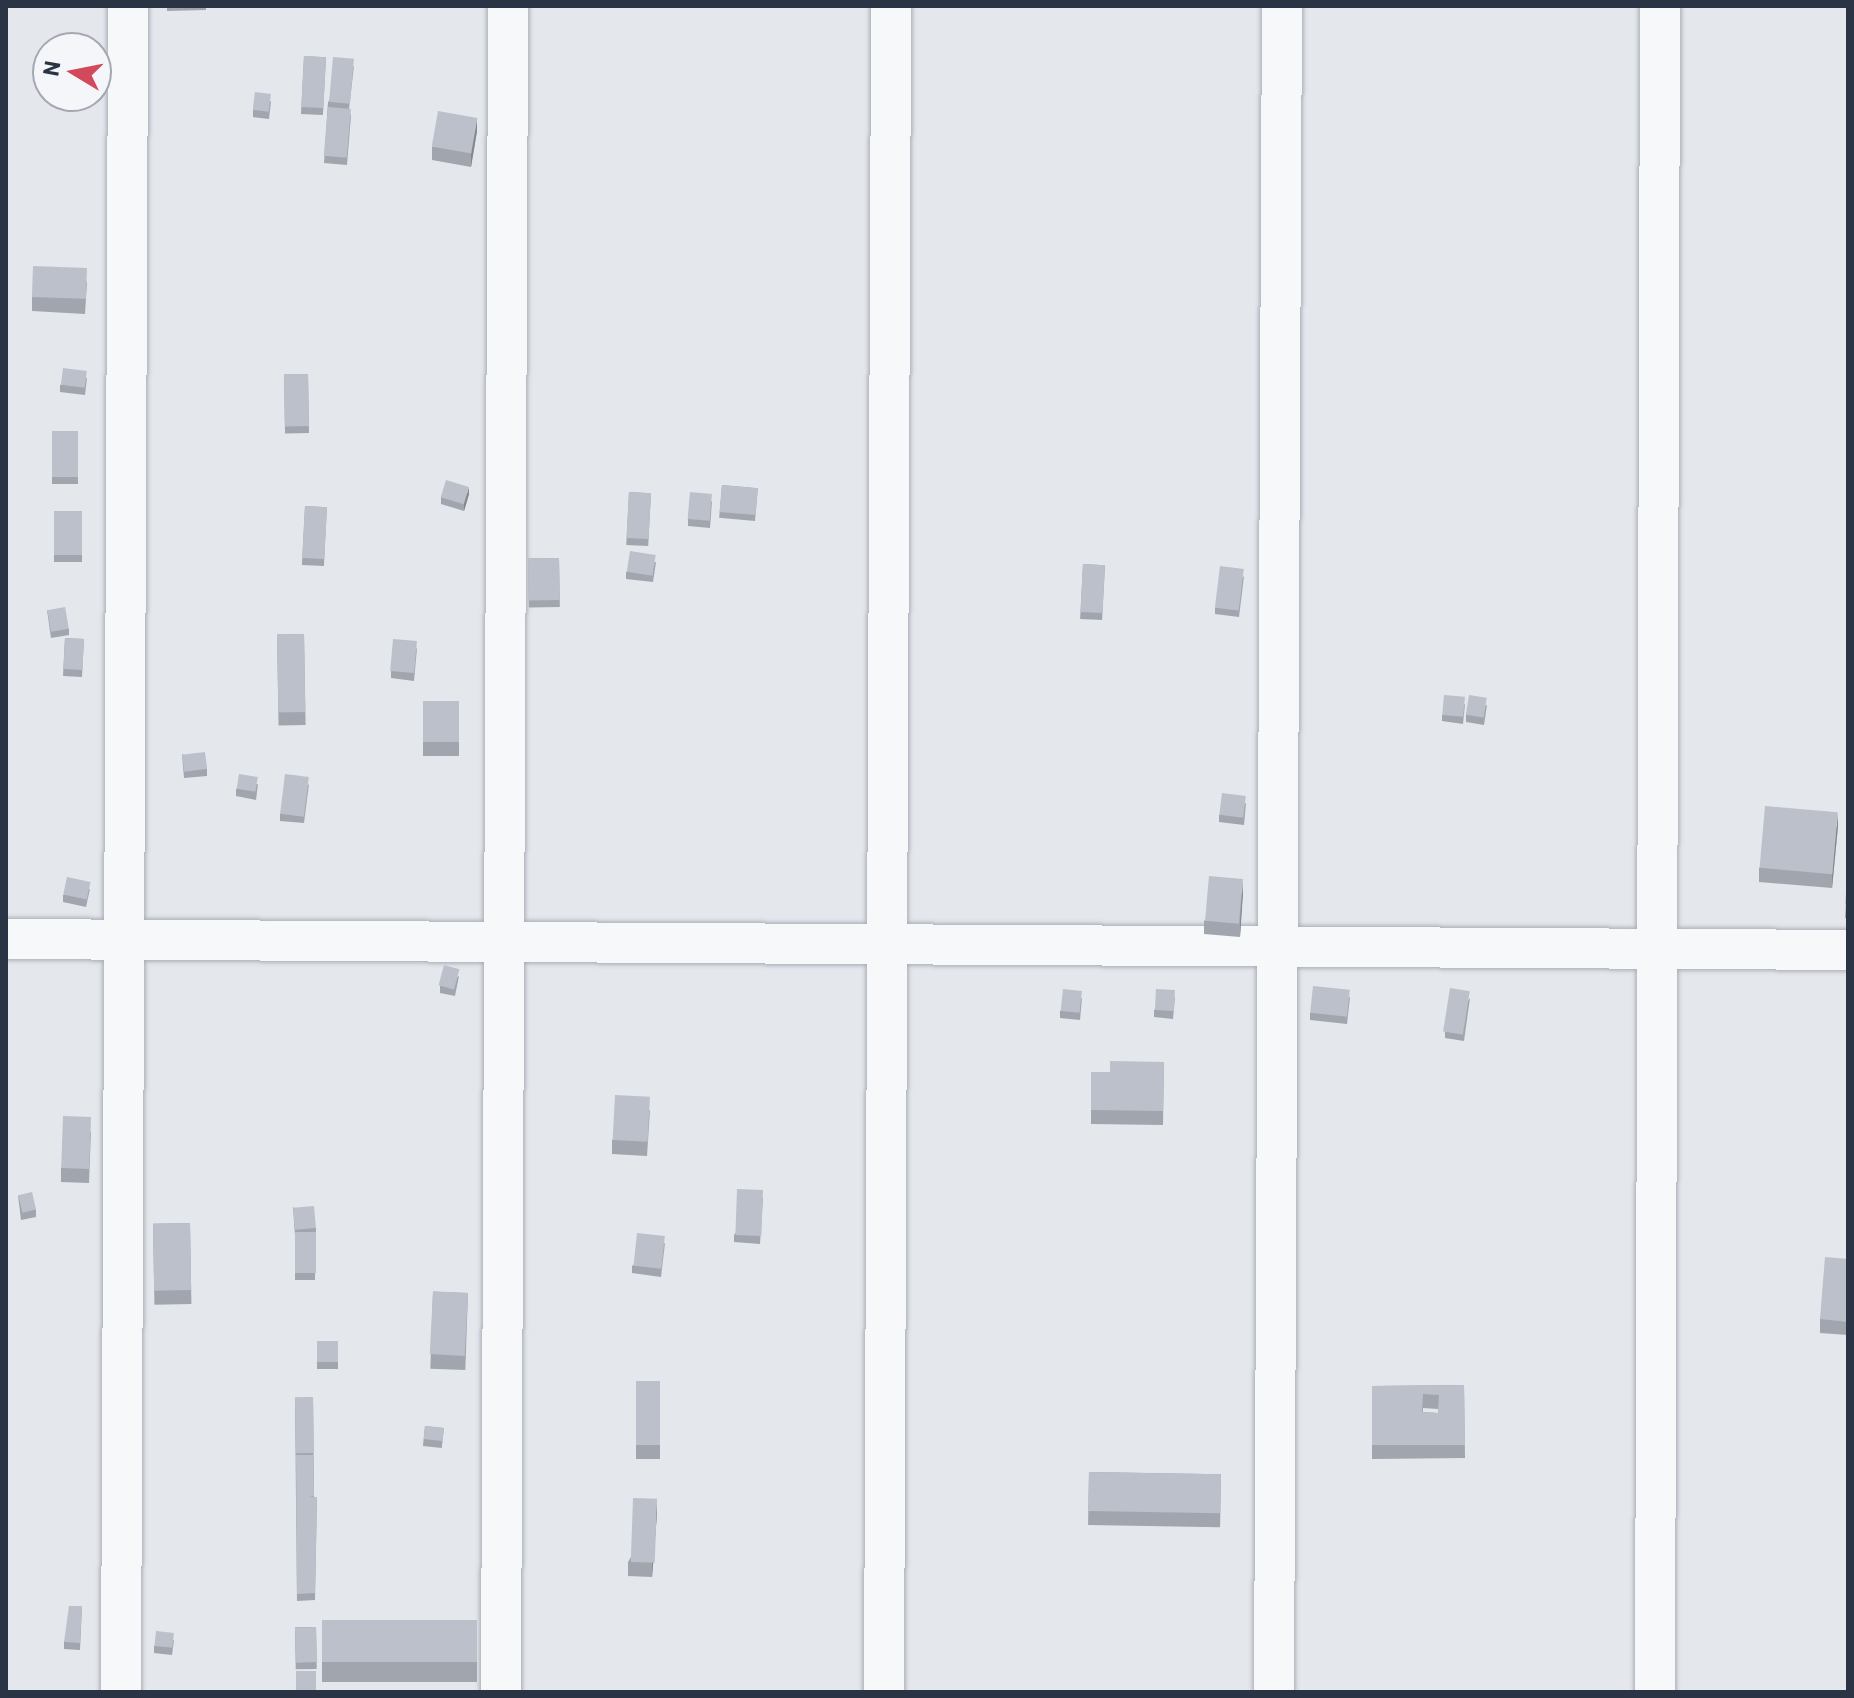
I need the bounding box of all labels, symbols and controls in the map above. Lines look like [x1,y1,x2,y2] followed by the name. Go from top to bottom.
[32,32,112,112] north arrow
[36,59,64,78] text: N

